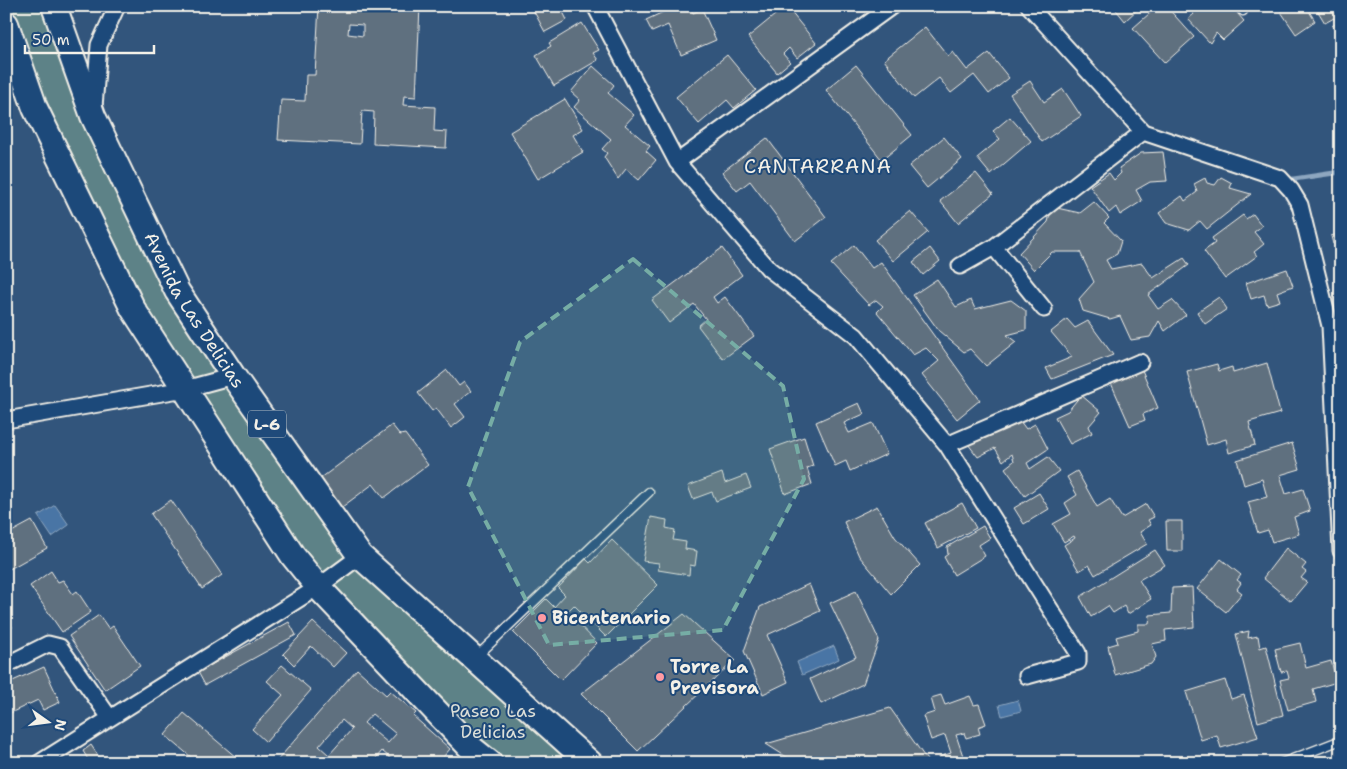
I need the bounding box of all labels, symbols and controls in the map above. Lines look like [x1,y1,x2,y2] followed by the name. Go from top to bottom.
[25,22,154,54] scale bar
[32,30,70,50] text: 50 m
[744,153,892,179] district label: CANTARRANA
[139,228,250,393] street label: Avenida Las Delicias
[248,410,286,438] road number: L-6
[552,606,670,630] place label: Bicentenario
[536,612,548,624] marker: Bicentenario
[670,655,760,700] place label: Torre La Previsora
[654,671,666,683] marker: Torre La Previsora
[22,696,72,746] north arrow
[450,699,536,744] park label: Paseo Las Delicias
[51,718,71,733] text: N

